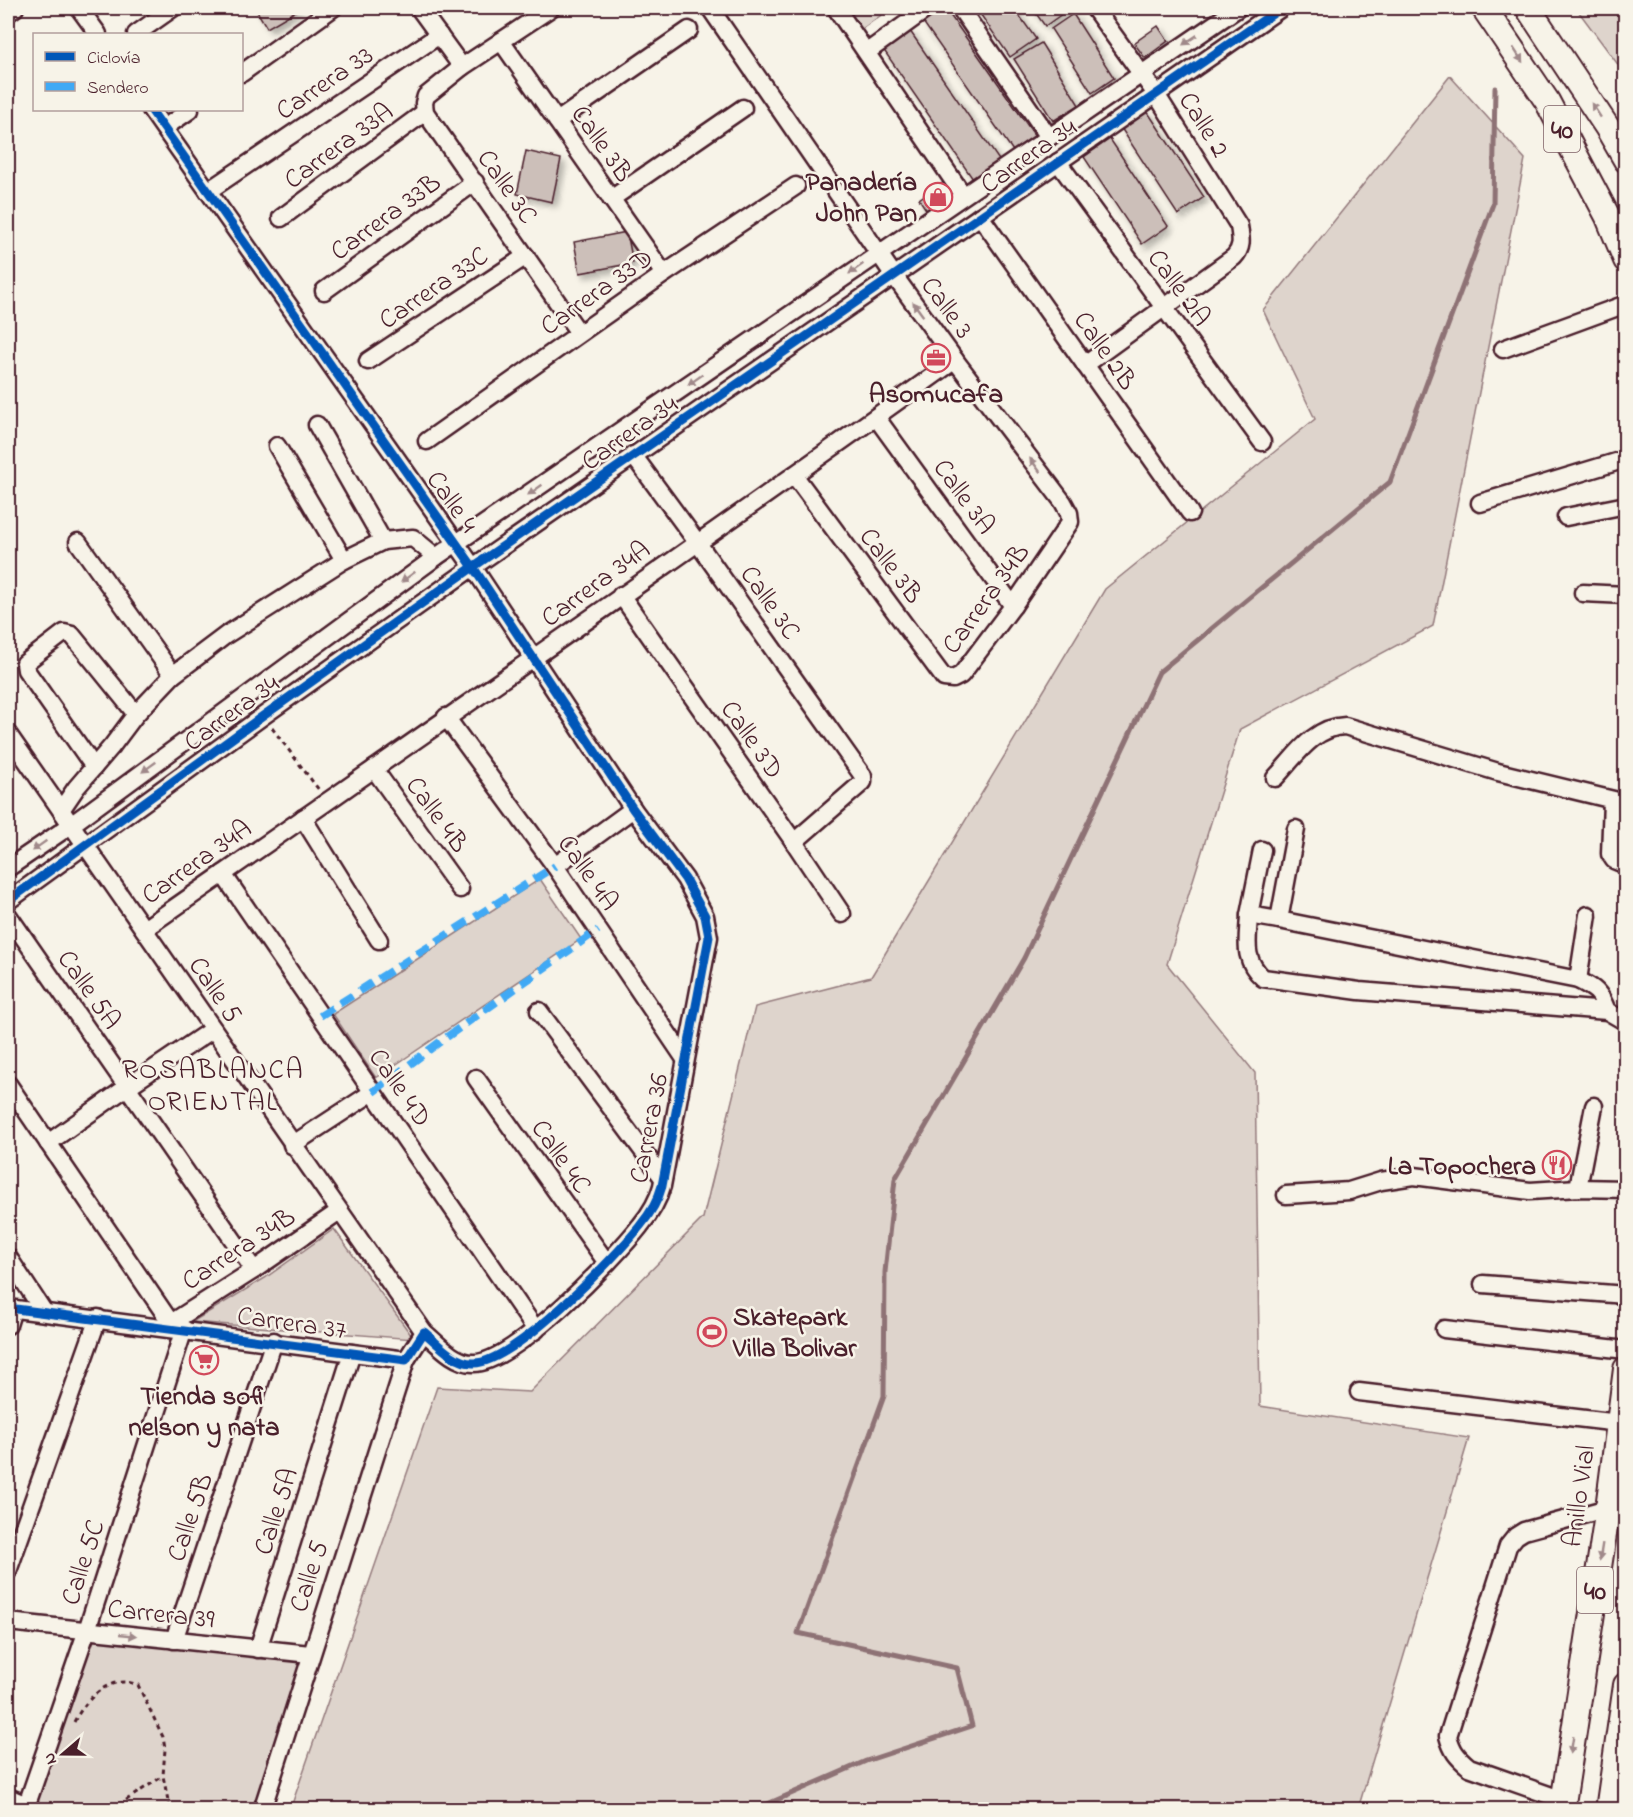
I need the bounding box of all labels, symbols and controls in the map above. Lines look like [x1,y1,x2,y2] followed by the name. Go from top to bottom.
[33,33,243,111] legend
[1182,34,1198,45] one-way arrow
[269,37,382,131] street label: Carrera 33
[87,46,140,72] text: Ciclovía
[1512,47,1523,64] one-way arrow
[87,76,149,102] text: Sendero
[1168,85,1238,166] street label: Calle 2
[277,94,402,200] street label: Carrera 33A
[560,98,642,191] street label: Calle 3B
[1590,102,1601,118] one-way arrow
[1544,106,1580,152] road number: 40
[973,109,1086,205] street label: Carrera 34
[466,142,546,233] street label: Calle 3C
[805,164,917,234] place label: Panadería John Pan
[323,165,450,272] street label: Carrera 33B
[922,181,954,213] shop icon: Panadería John Pan
[372,238,497,340] street label: Carrera 33C
[533,240,662,346] street label: Carrera 33D
[1137,242,1219,335] street label: Calle 2A
[848,263,864,275] one-way arrow
[910,269,982,348] street label: Calle 3
[913,302,925,317] one-way arrow
[1062,304,1145,399] street label: Calle 2B
[920,342,952,374] office icon: Asomucafa
[688,374,704,386] one-way arrow
[869,376,1003,415] place label: Asomucafa
[574,386,687,482] street label: Carrera 34
[922,452,1004,543] street label: Calle 3A
[1030,458,1042,473] one-way arrow
[415,463,487,542] street label: Calle 4
[527,484,543,496] one-way arrow
[848,520,932,613] street label: Calle 3B
[534,532,659,638] street label: Carrera 34A
[934,536,1041,663] street label: Carrera 34B
[729,558,809,649] street label: Calle 3C
[401,571,416,583] one-way arrow
[176,666,289,762] street label: Carrera 34
[710,693,792,788] street label: Calle 3D
[142,761,158,773] one-way arrow
[395,769,477,862] street label: Calle 4B
[134,811,261,915] street label: Carrera 34A
[547,827,627,919] street label: Calle 4A
[31,840,47,851] one-way arrow
[46,943,130,1038] street label: Calle 5A
[177,949,250,1031] street label: Calle 5
[358,1041,440,1136] street label: Calle 4D
[122,1051,304,1124] district label: ROSABLANCA ORIENTAL
[621,1070,680,1187] street label: Carrera 36
[520,1112,600,1203] street label: Calle 4C
[1388,1148,1536,1187] place label: La Topochera
[1541,1149,1573,1181] restaurant icon: La Topochera
[175,1199,304,1301] street label: Carrera 34B
[234,1297,349,1351] street label: Carrera 37
[732,1299,857,1369] place label: Skatepark Villa Bolivar
[696,1316,728,1348] sports icon: Skatepark Villa Bolivar
[188,1344,220,1376] supermarket icon: Tienda sofi nelson y nata
[128,1378,280,1448] place label: Tienda sofi nelson y nata
[1554,1443,1607,1550] street label: Anillo Vial
[245,1463,310,1560] street label: Calle 5A
[158,1468,225,1567] street label: Calle 5B
[52,1515,116,1610] street label: Calle 5C
[281,1536,340,1617] street label: Calle 5
[1596,1543,1605,1562] one-way arrow
[1577,1567,1613,1613] road number: 40
[105,1590,216,1640] street label: Carrera 39
[119,1630,138,1640] one-way arrow
[33,1724,93,1784] north arrow
[1567,1736,1576,1755] one-way arrow
[38,1749,64,1768] text: N

